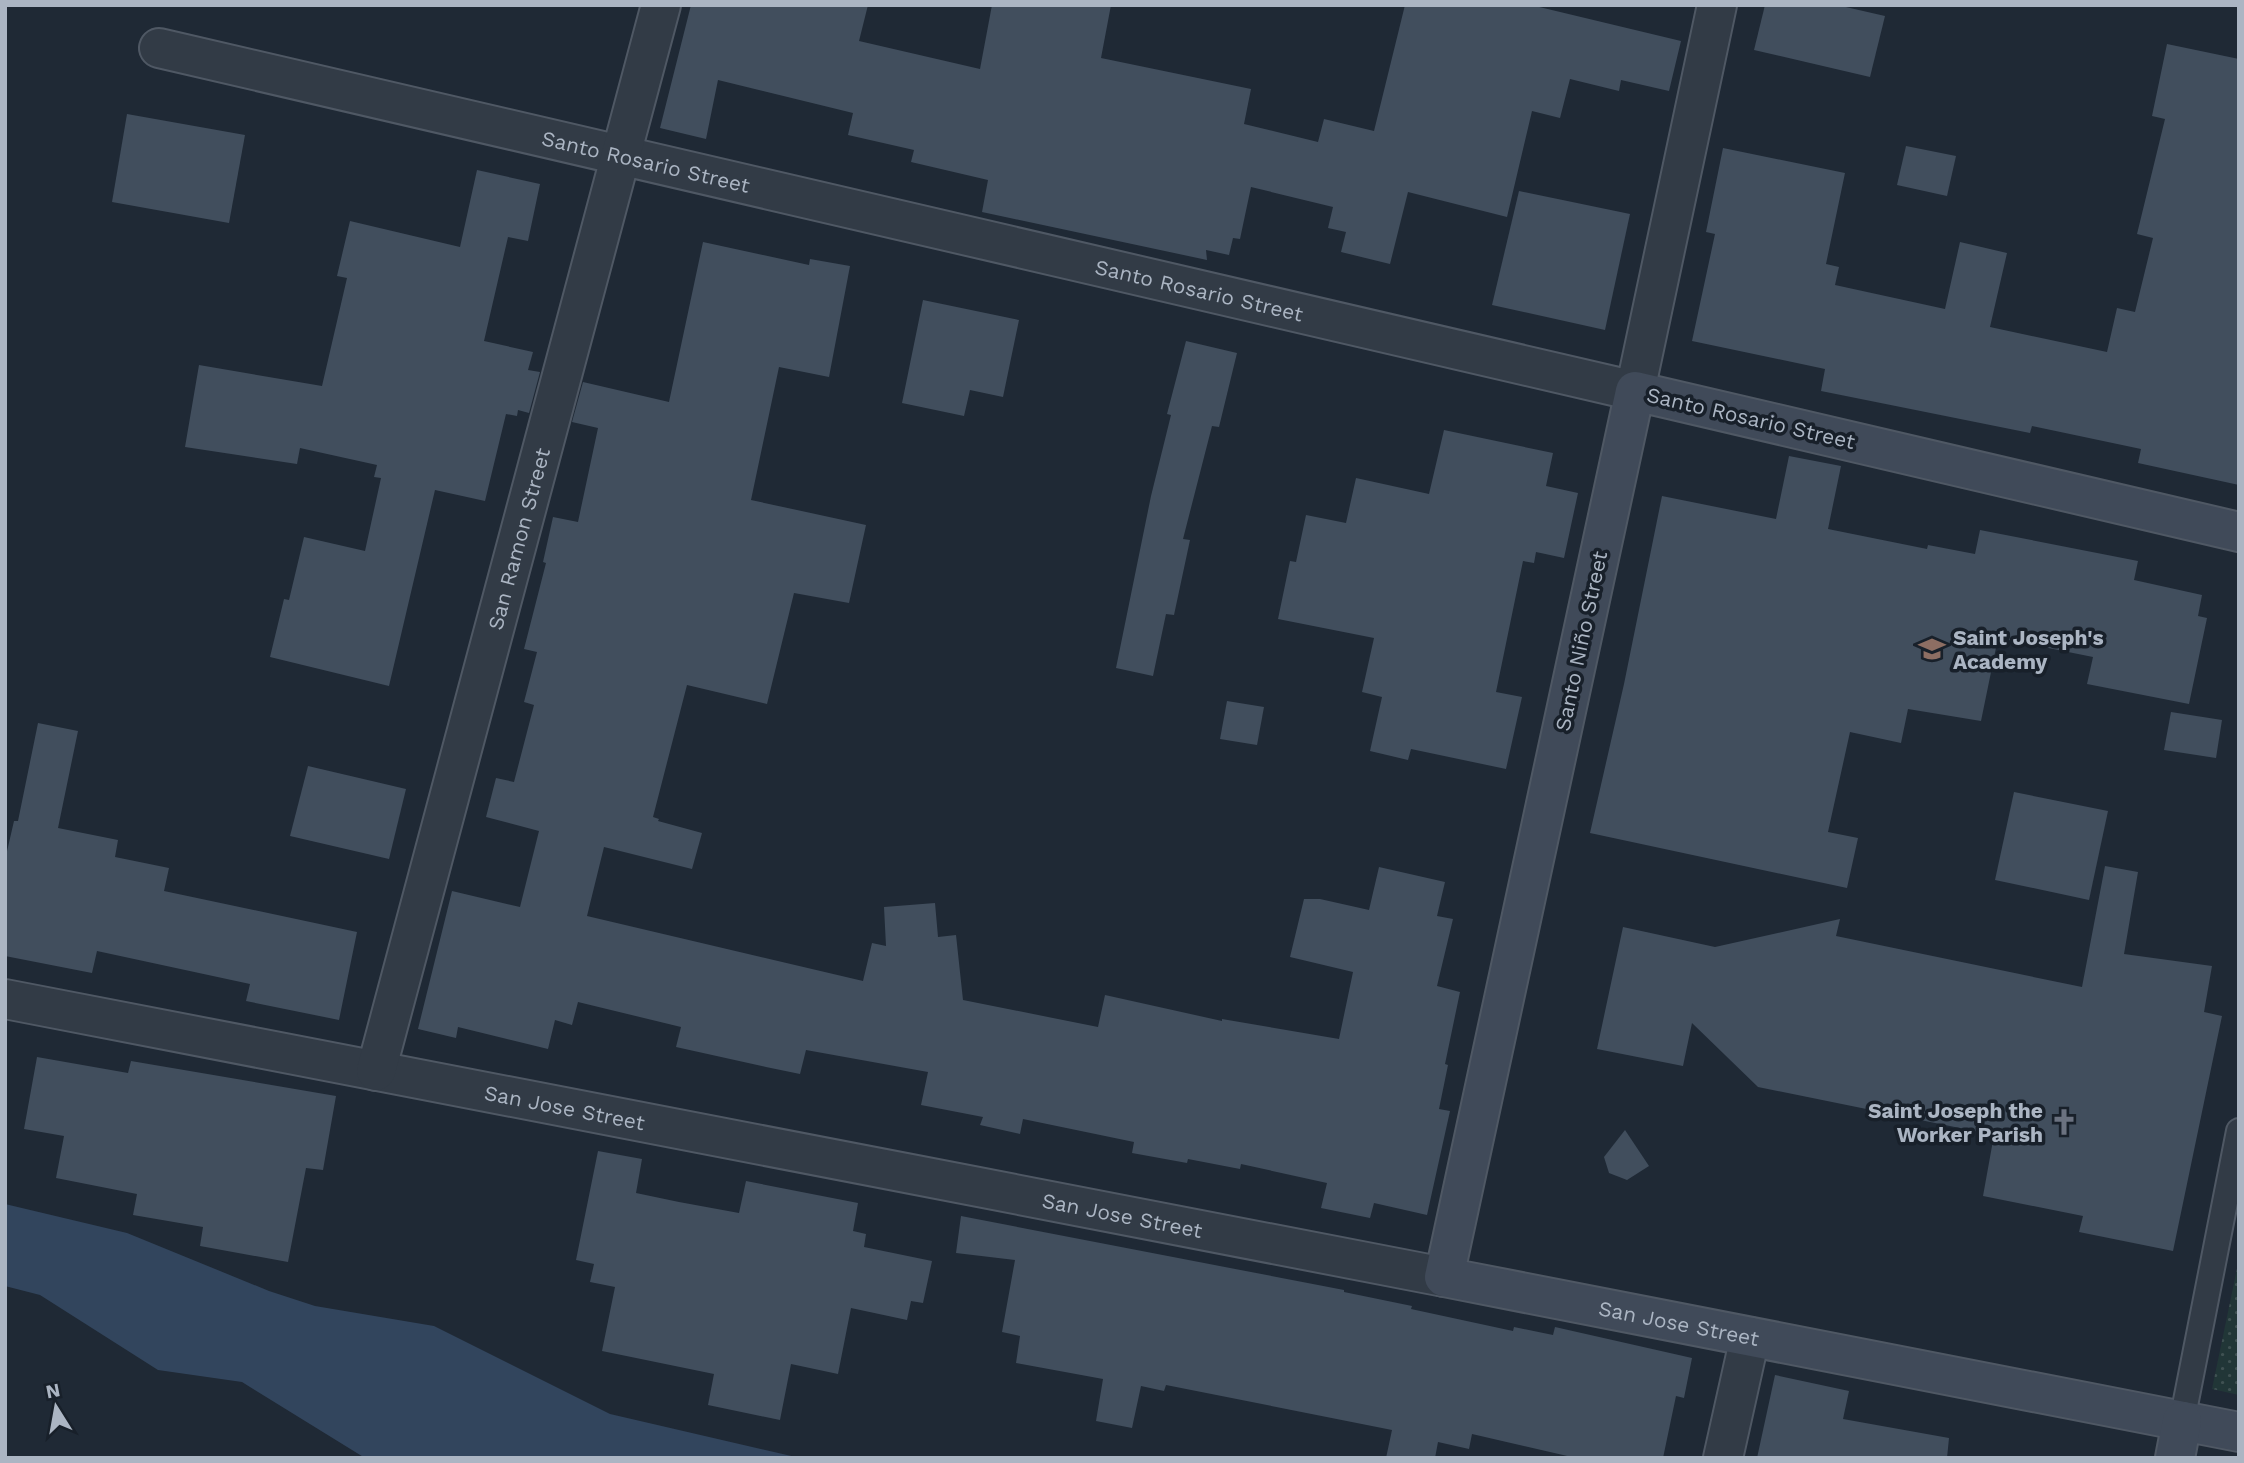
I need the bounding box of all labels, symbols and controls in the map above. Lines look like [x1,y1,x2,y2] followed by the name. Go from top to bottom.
[539,125,753,198] street label: Santo Rosario Street
[1093,253,1306,326] street label: Santo Rosario Street
[1644,382,1858,454] street label: Santo Rosario Street
[482,445,555,632] street label: San Ramon Street
[1550,548,1612,733] street label: Santo Niño Street
[1953,625,2104,674] place label: Saint Joseph's Academy
[1917,634,1947,664] school or university icon: Saint Joseph's Academy
[482,1079,647,1135] street label: San Jose Street
[1868,1098,2043,1147] place label: Saint Joseph the Worker Parish
[2049,1107,2079,1137] church icon: Saint Joseph the Worker Parish
[1040,1187,1205,1243] street label: San Jose Street
[1597,1295,1761,1351] street label: San Jose Street
[21,1372,91,1442] north arrow
[44,1378,62,1403] text: N

